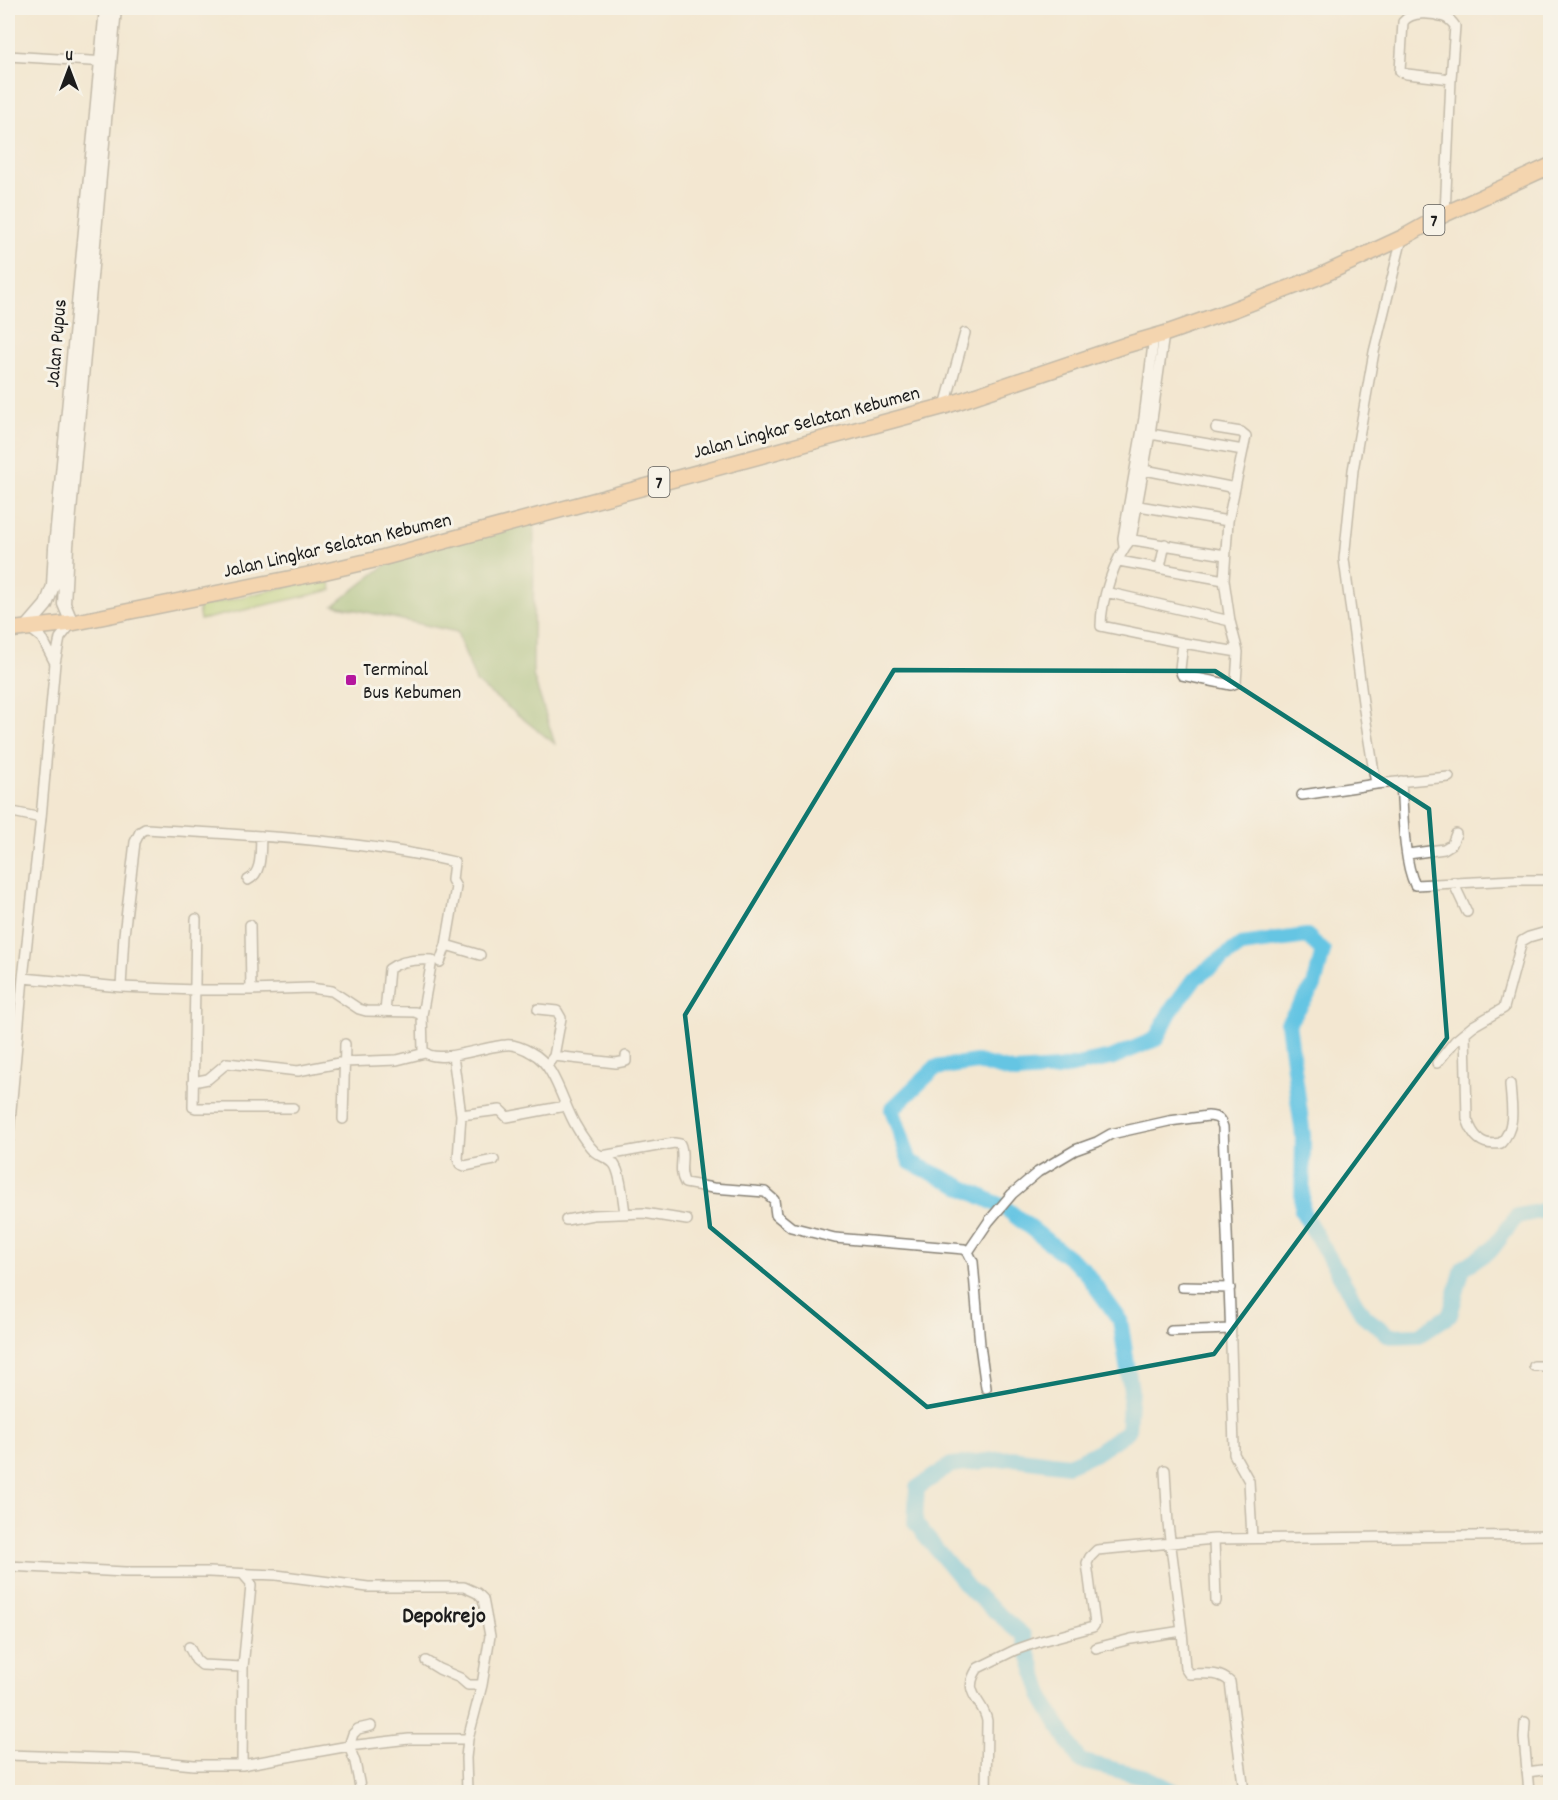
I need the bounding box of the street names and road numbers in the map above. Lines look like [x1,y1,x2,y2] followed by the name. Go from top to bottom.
[1424,205,1444,235] road number: 7
[40,298,76,389] street label: Jalan Pupus
[690,380,923,468] street label: Jalan Lingkar Selatan Kebumen
[648,467,670,497] road number: 7
[221,507,455,587] street label: Jalan Lingkar Selatan Kebumen

